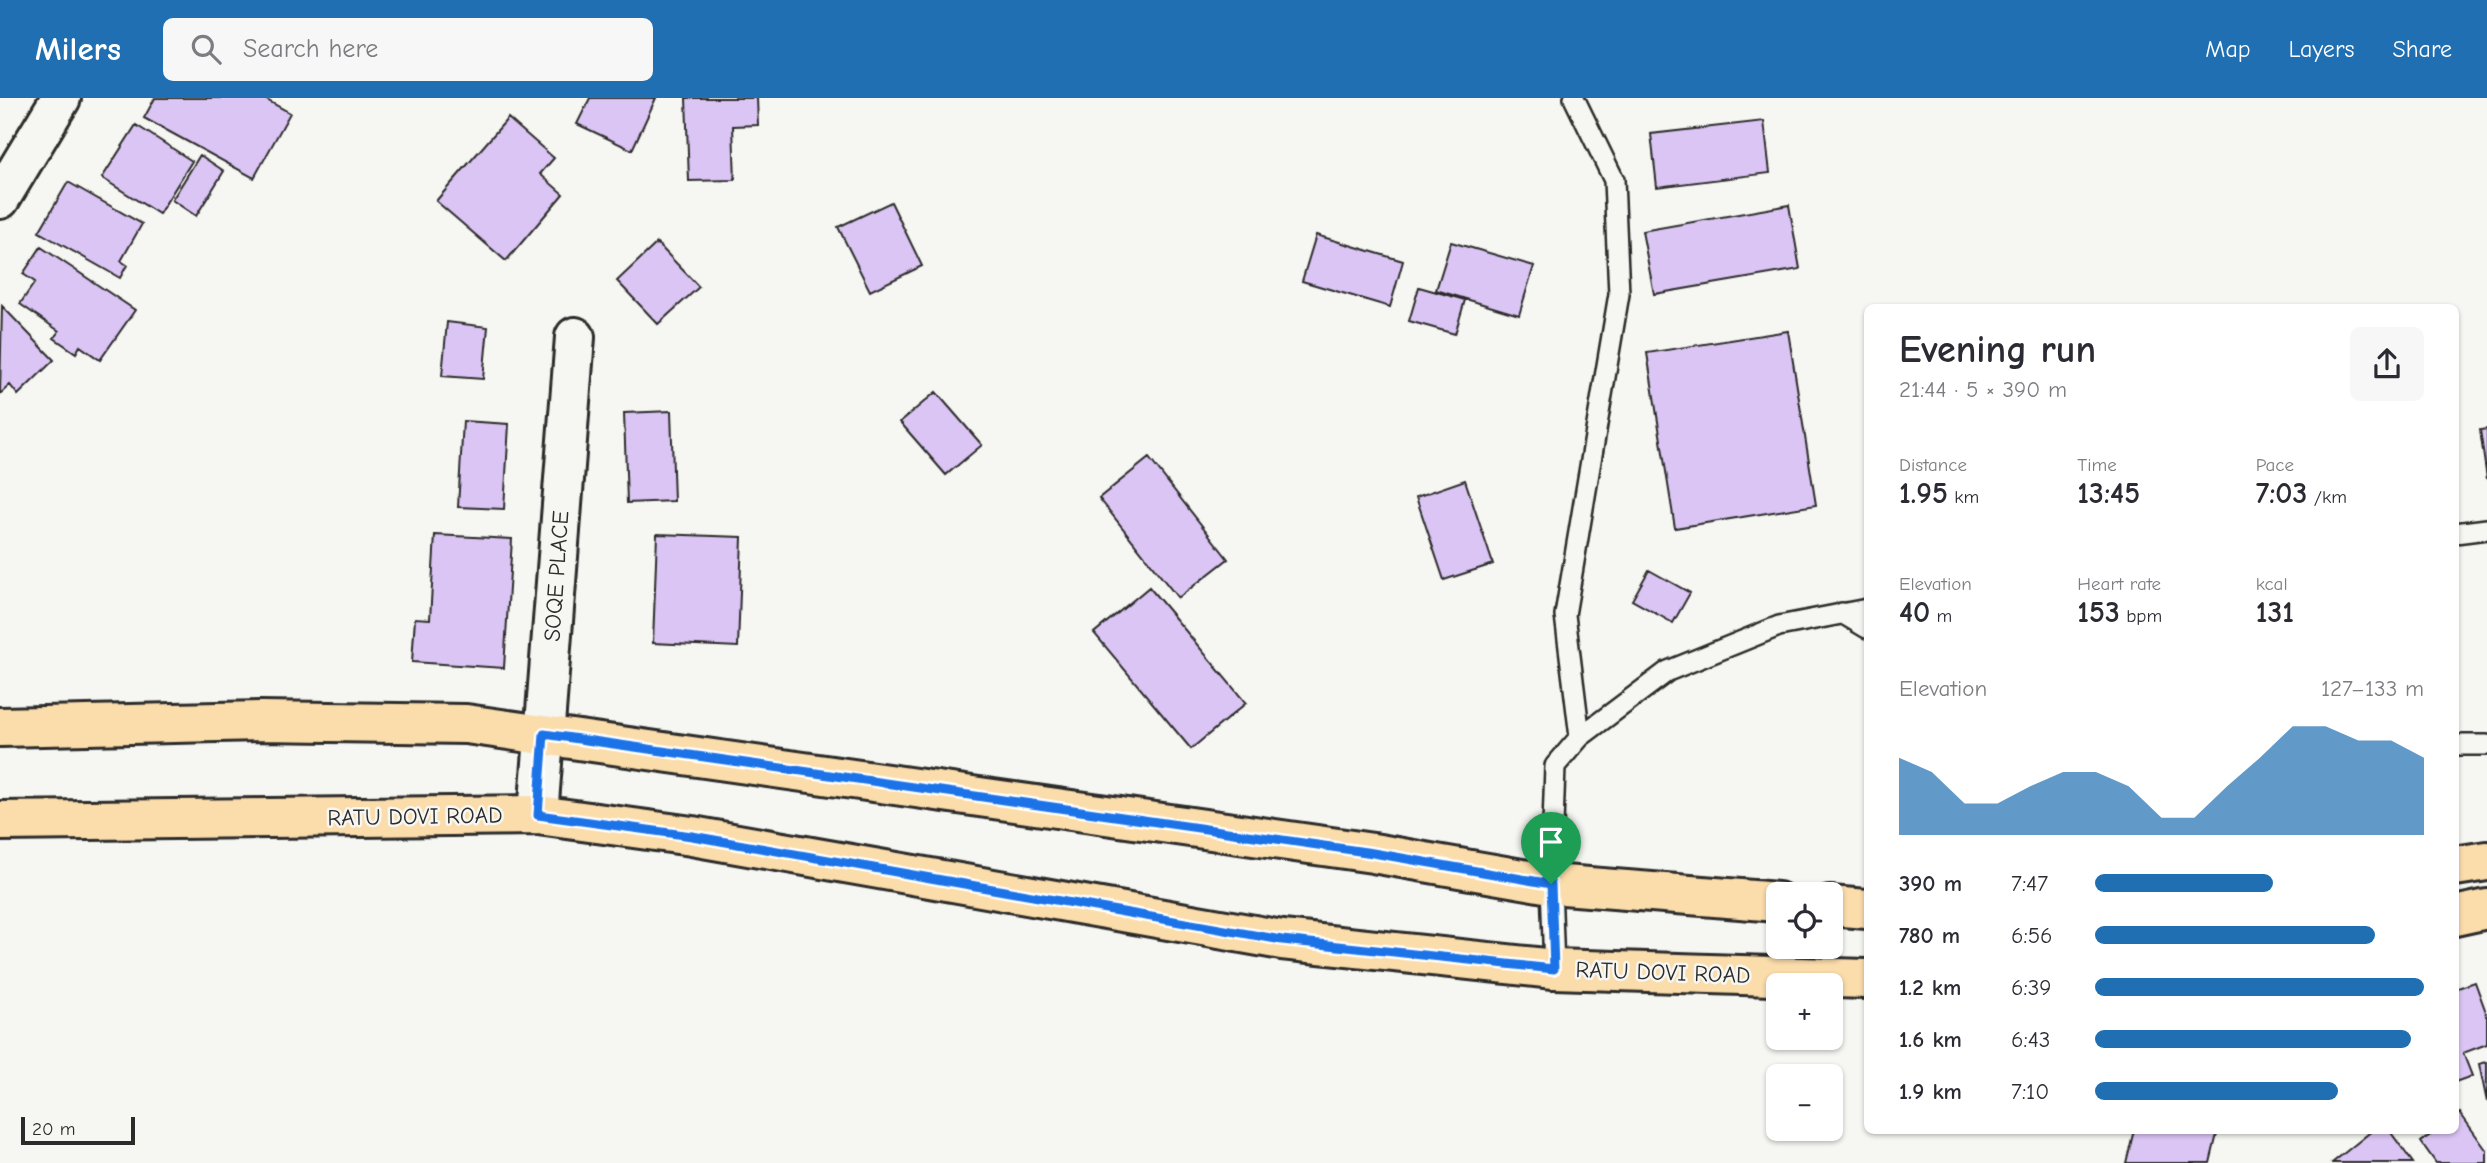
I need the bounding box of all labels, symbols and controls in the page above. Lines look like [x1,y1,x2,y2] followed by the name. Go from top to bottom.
[163,18,653,81] search box
[35,30,121,68] text: Milers
[187,30,225,68] icon: search
[243,34,378,64] text: Search here
[2205,35,2251,63] text: Map
[2289,35,2354,63] text: Layers
[2392,35,2452,63] text: Share
[2350,327,2424,401] button: share
[1899,328,2096,372] text: Evening run
[1899,376,2067,403] text: 21:44 · 5 × 390 m
[1899,454,1967,476] text: Distance
[2077,454,2117,476] text: Time
[2256,454,2294,476] text: Pace
[1899,476,1948,511] text: 1.95
[2077,476,2140,511] text: 13:45
[2256,476,2307,511] text: 7:03
[1948,486,1979,508] text: km
[2307,486,2347,508] text: /km
[538,510,575,642] street label: SOQE PLACE
[1899,573,1972,595] text: Elevation
[2077,573,2161,595] text: Heart rate
[2256,573,2288,595] text: kcal
[1899,595,1930,630] text: 40
[2077,595,2120,630] text: 153
[2256,595,2294,630] text: 131
[1930,605,1952,627] text: m
[2120,605,2162,627] text: bpm
[1899,675,1987,702] text: Elevation
[2321,675,2424,702] text: 127–133 m
[327,801,503,832] street label: RATU DOVI ROAD
[1521,812,1581,884] pin
[1532,823,1570,861] icon: arrive
[1899,870,1962,897] text: 390 m
[2011,870,2048,897] text: 7:47
[1766,882,1843,1141] map controls
[1766,882,1843,959] button: locate
[1899,922,1960,949] text: 780 m
[2011,922,2053,949] text: 6:56
[1575,956,1751,989] street label: RATU DOVI ROAD
[1766,973,1843,1050] button: +
[1899,974,1961,1001] text: 1.2 km
[2011,974,2051,1001] text: 6:39
[1899,1026,1962,1053] text: 1.6 km
[2011,1026,2050,1053] text: 6:43
[1766,1064,1843,1141] button: −
[1899,1078,1962,1105] text: 1.9 km
[2011,1078,2049,1105] text: 7:10
[21,1114,135,1146] scale bar
[32,1118,76,1140] text: 20 m

